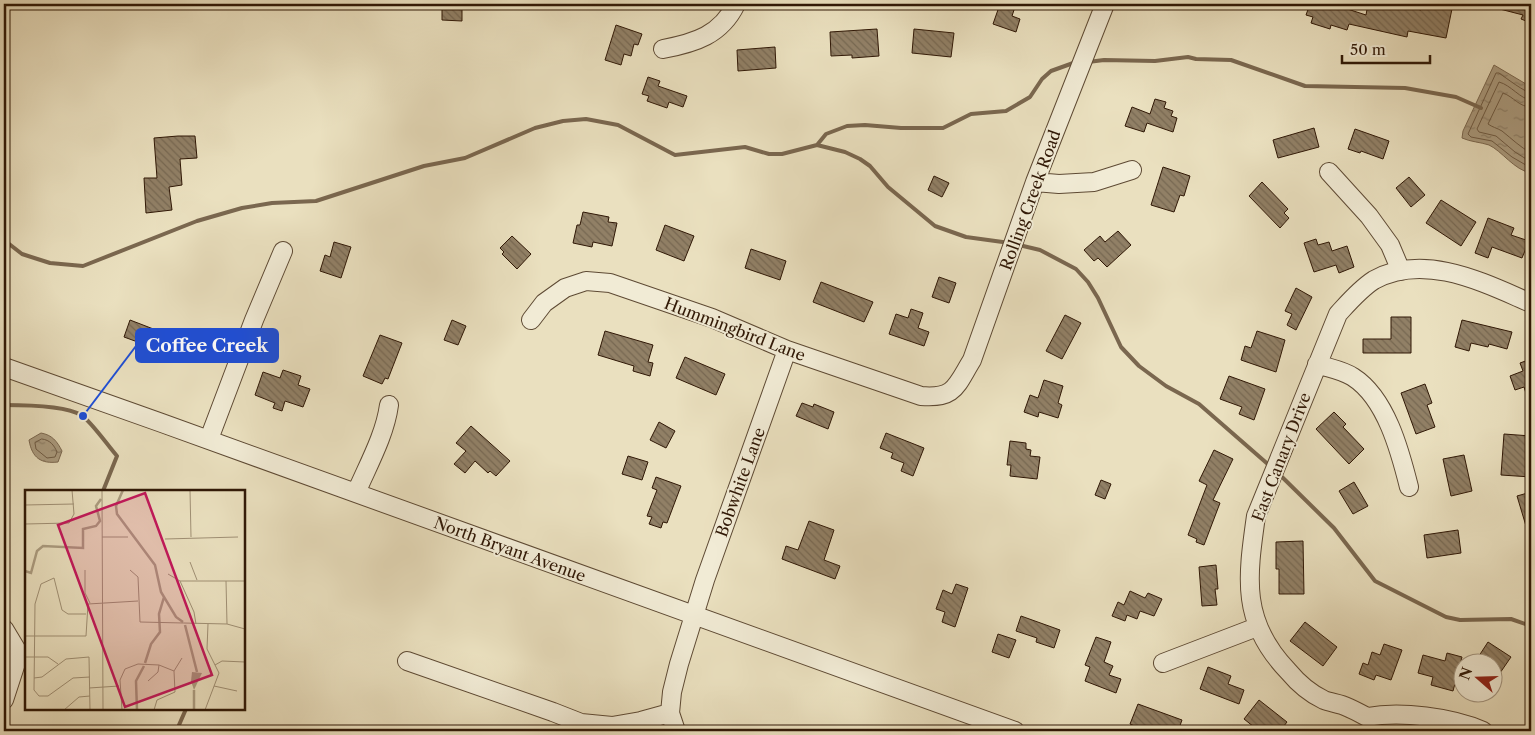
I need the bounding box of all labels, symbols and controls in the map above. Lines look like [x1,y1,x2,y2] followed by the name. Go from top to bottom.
[1342,32,1430,64] scale bar
[1350,40,1386,59] text: 50 m
[995,127,1065,273] street label: Rolling Creek Road
[662,293,808,365] street label: Hummingbird Lane
[136,329,278,362] callout: Coffee Creek
[146,335,269,357] text: Coffee Creek
[1247,390,1315,524] street label: East Canary Drive
[711,424,769,540] street label: Bobwhite Lane
[25,490,245,710] inset map
[431,512,589,586] street label: North Bryant Avenue
[1452,652,1502,702] north arrow
[1455,665,1476,682] text: N

